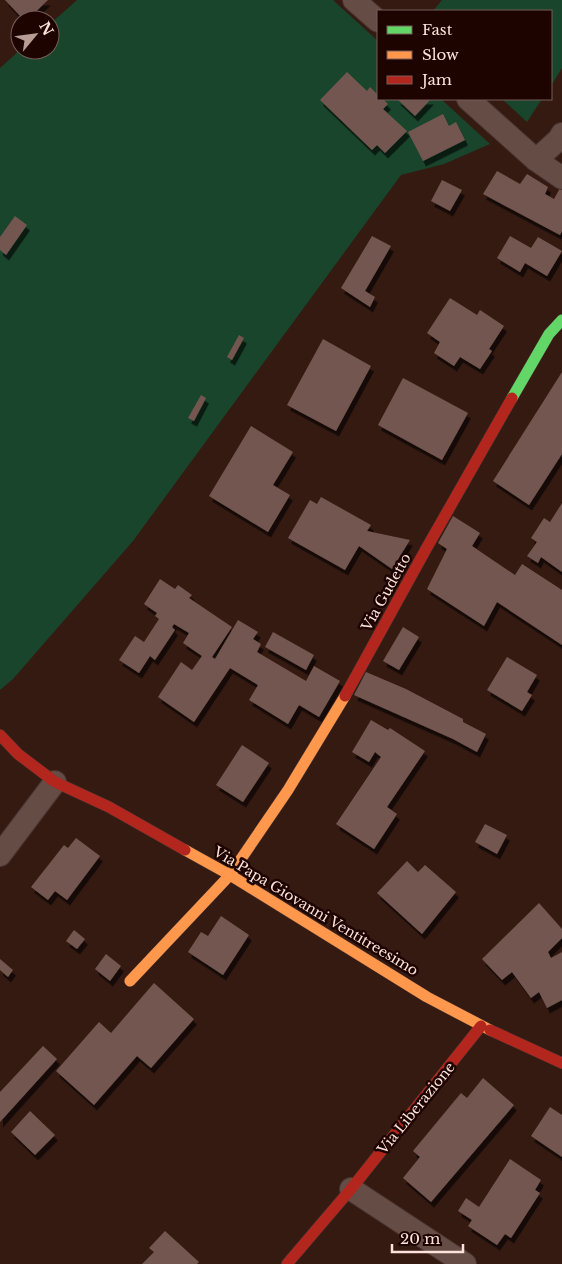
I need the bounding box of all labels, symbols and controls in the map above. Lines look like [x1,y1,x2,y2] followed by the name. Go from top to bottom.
[10,10,60,60] north arrow
[377,10,552,100] legend
[35,19,57,39] text: N
[422,20,453,39] text: Fast
[422,45,459,64] text: Slow
[420,70,452,89] text: Jam
[357,550,415,635] street label: Via Gudetto
[209,842,422,979] street label: Via Papa Giovanni Ventitreesimo
[373,1058,459,1158] street label: Via Liberazione
[392,1222,463,1254] scale bar
[400,1229,440,1248] text: 20 m

